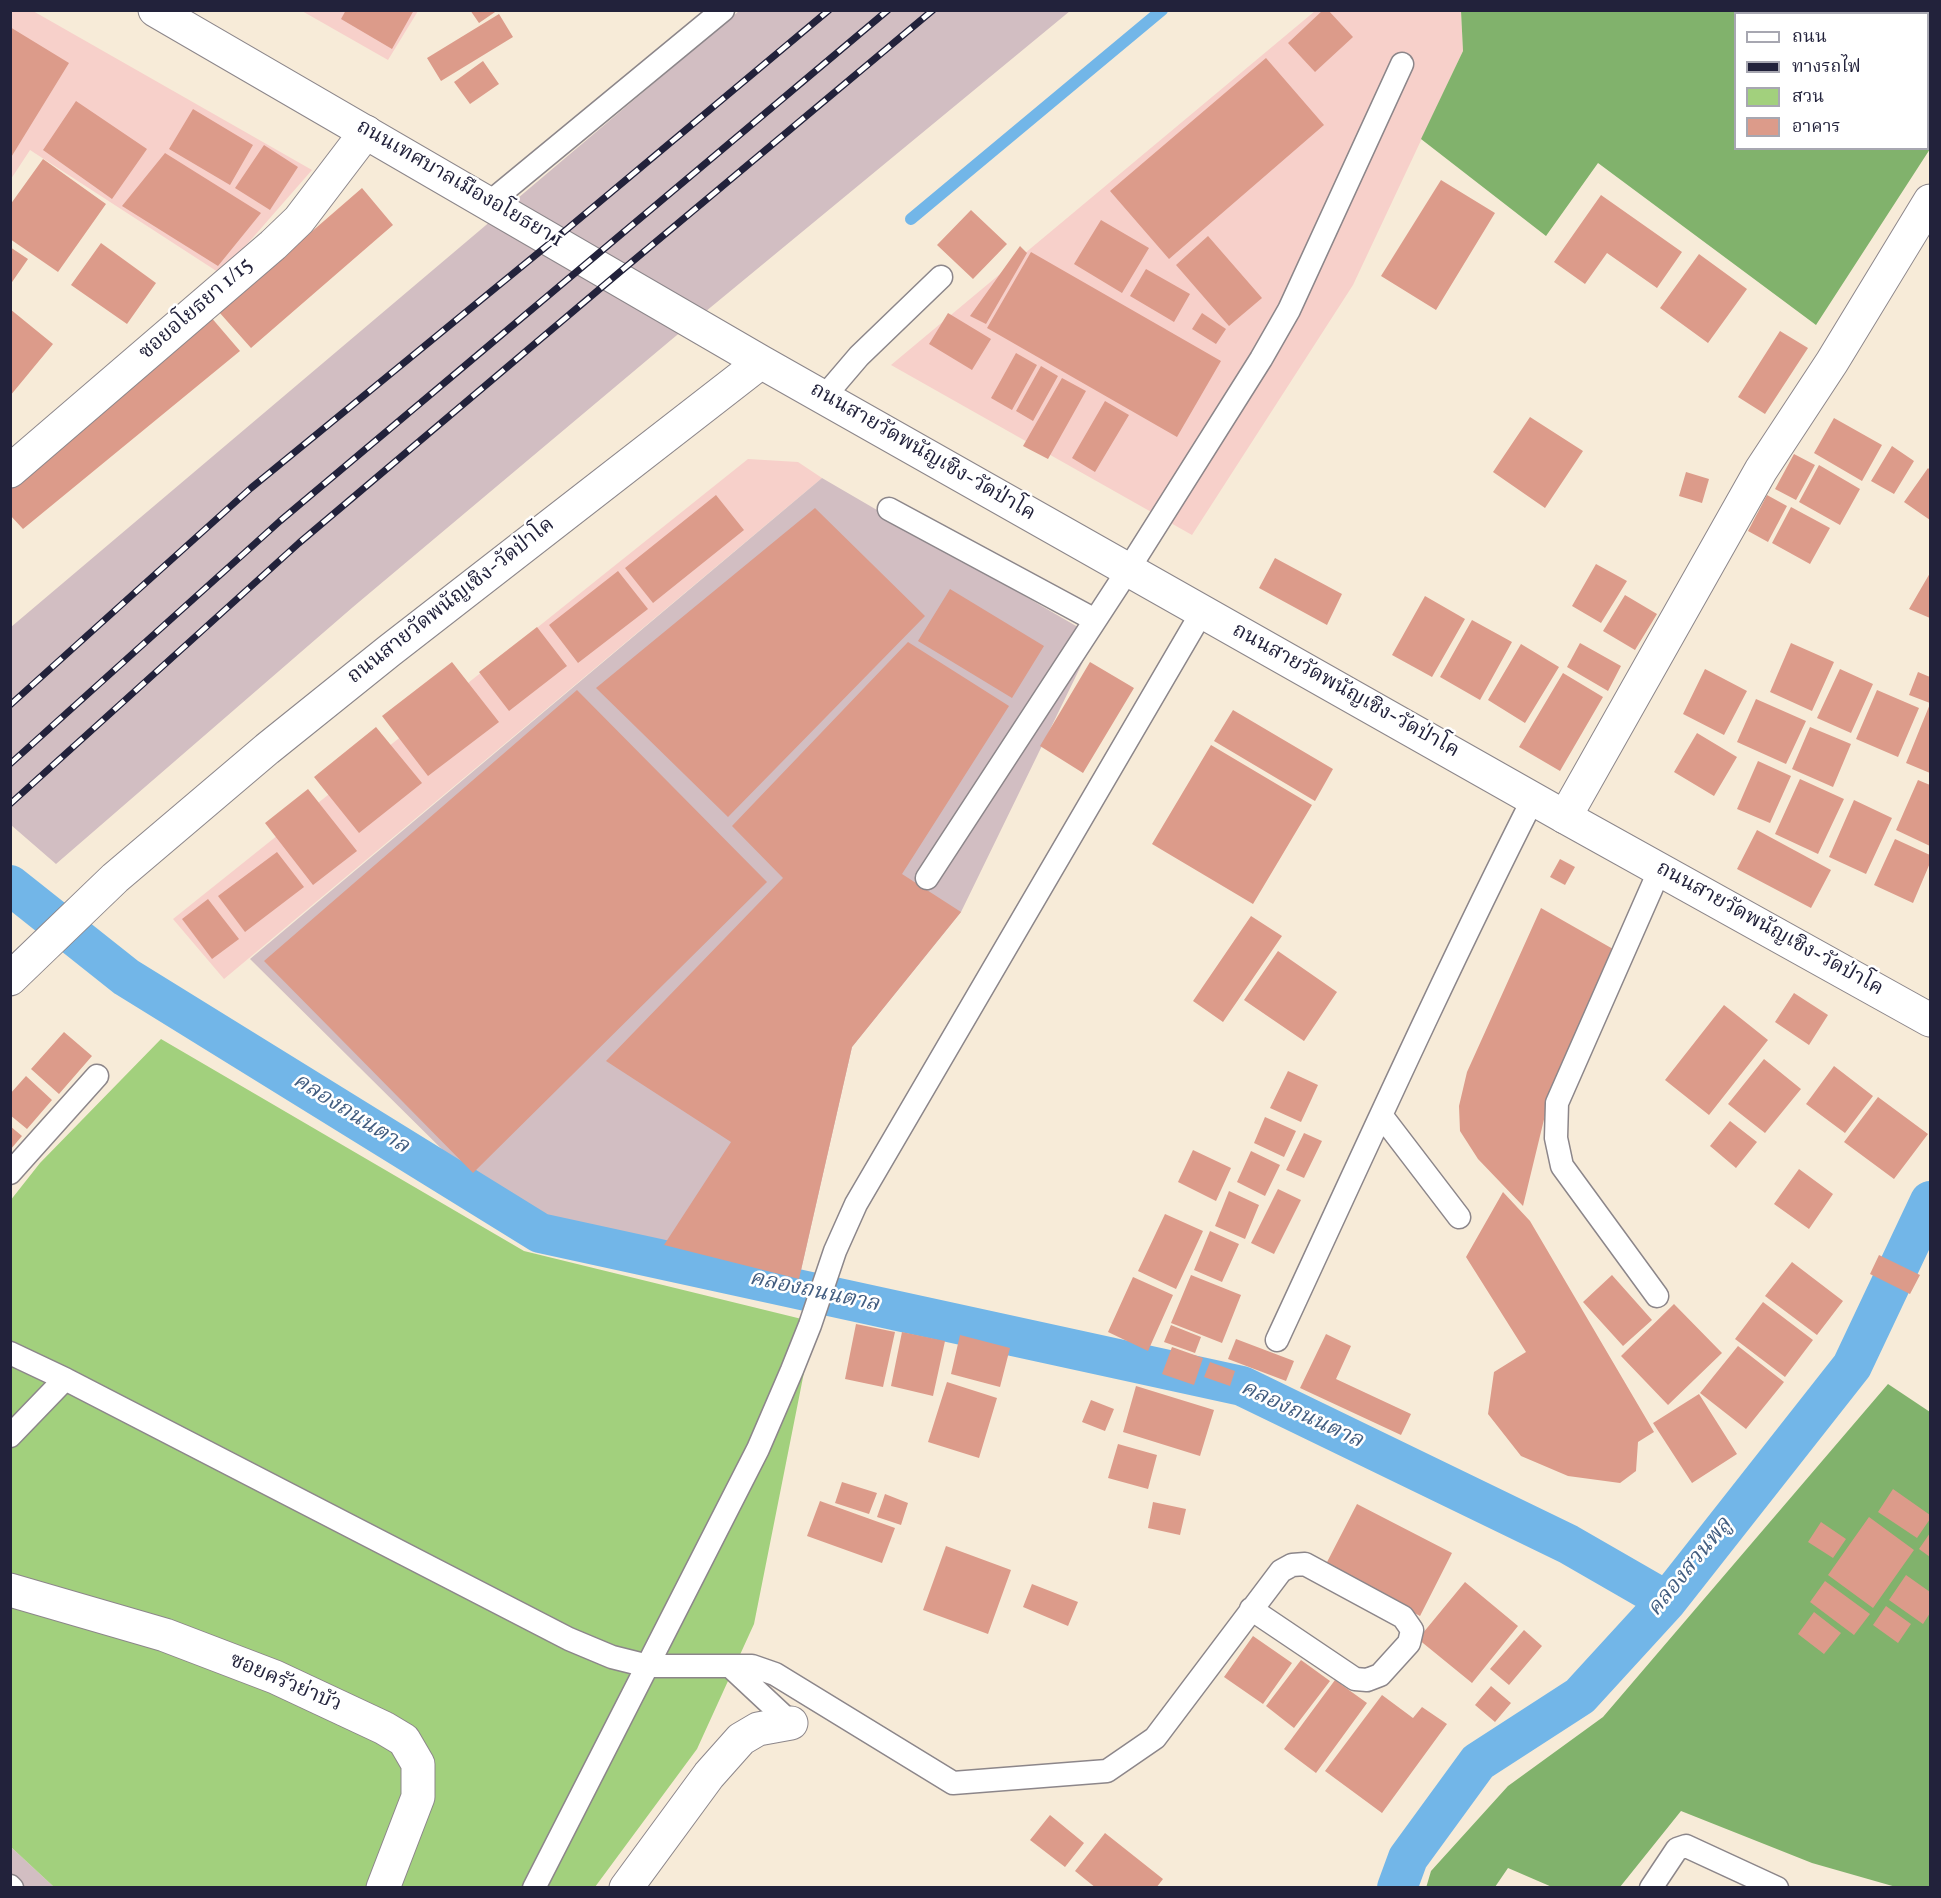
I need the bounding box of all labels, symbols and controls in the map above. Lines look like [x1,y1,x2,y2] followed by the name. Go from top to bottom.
[1734,12,1929,150] legend
[1792,25,1827,50] text: ถนน
[1792,55,1861,80] text: ทางรถไฟ
[1792,85,1824,110] text: สวน
[351,115,567,255] street label: ถนนเทศบาลเมืองอโยธยา 1
[1792,115,1841,140] text: อาคาร
[135,254,259,366] street label: ซอยอโยธยา 1/15
[805,378,1039,528] street label: ถนนสายวัดพนัญเชิง-วัดป่าโค
[343,513,561,691] street label: ถนนสายวัดพนัญเชิง-วัดป่าโค
[1227,619,1463,765] street label: ถนนสายวัดพนัญเชิง-วัดป่าโค
[1651,857,1887,1003] street label: ถนนสายวัดพนัญเชิง-วัดป่าโค
[287,1069,413,1161] water label: คลองถนนตาล
[747,1266,881,1320] water label: คลองถนนตาล
[1236,1376,1366,1456] water label: คลองถนนตาล
[1643,1513,1739,1623] water label: คลองสวนพลู
[225,1649,345,1719] street label: ซอยครัวย่าบัว

